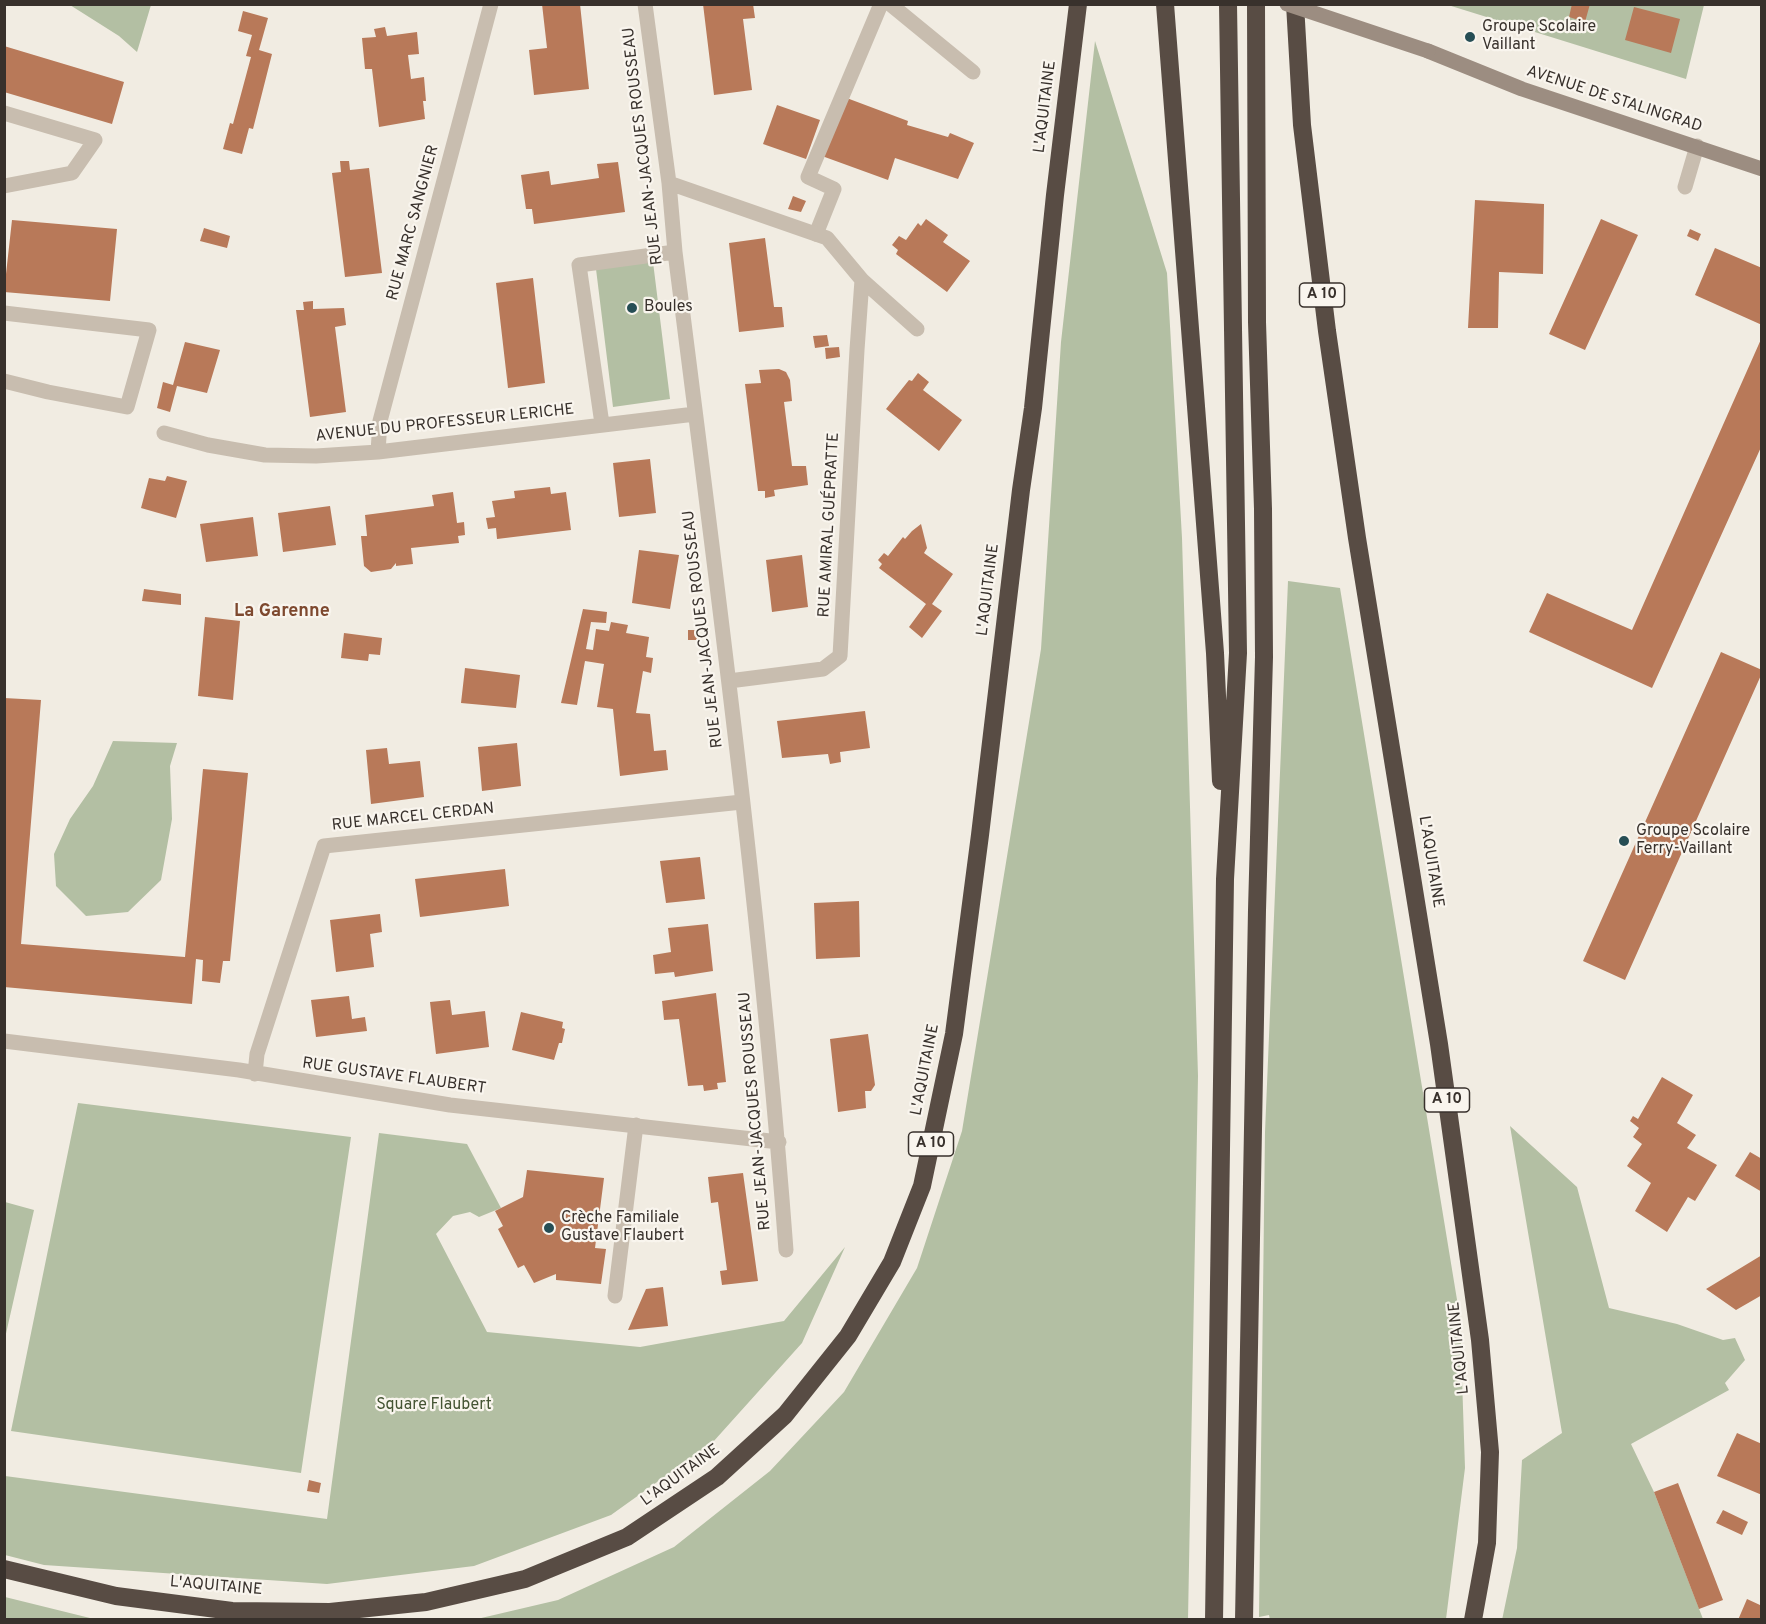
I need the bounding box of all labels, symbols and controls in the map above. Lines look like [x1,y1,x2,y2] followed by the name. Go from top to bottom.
[1482,18,1596,56] place label: Groupe Scolaire Vaillant
[620,26,668,266] street label: RUE JEAN-JACQUES ROUSSEAU
[1463,30,1477,44] marker: Groupe Scolaire Vaillant
[1031,60,1061,154] street label: L'AQUITAINE
[1524,62,1704,138] street label: AVENUE DE STALINGRAD
[384,143,444,303] street label: RUE MARC SANGNIER
[1300,283,1344,307] road number: A 10
[644,298,693,318] place label: Boules
[625,301,639,315] marker: Boules
[315,401,575,447] street label: AVENUE DU PROFESSEUR LERICHE
[816,432,844,618] street label: RUE AMIRAL GUÉPRATTE
[680,509,728,749] street label: RUE JEAN-JACQUES ROUSSEAU
[974,543,1004,637] street label: L'AQUITAINE
[234,601,330,623] district label: La Garenne
[331,800,495,836] street label: RUE MARCEL CERDAN
[1413,815,1447,909] street label: L'AQUITAINE
[1636,822,1750,860] place label: Groupe Scolaire Ferry-Vaillant
[1617,834,1631,848] marker: Groupe Scolaire Ferry-Vaillant
[736,991,776,1231] street label: RUE JEAN-JACQUES ROUSSEAU
[908,1023,944,1117] street label: L'AQUITAINE
[301,1055,487,1099] street label: RUE GUSTAVE FLAUBERT
[1424,1088,1470,1112] road number: A 10
[908,1132,954,1156] road number: A 10
[561,1209,684,1247] place label: Crèche Familiale Gustave Flaubert
[542,1221,556,1235] marker: Crèche Familiale Gustave Flaubert
[1446,1301,1474,1395] street label: L'AQUITAINE
[376,1396,492,1416] park label: Square Flaubert
[638,1441,724,1511] street label: L'AQUITAINE
[169,1573,263,1601] street label: L'AQUITAINE

